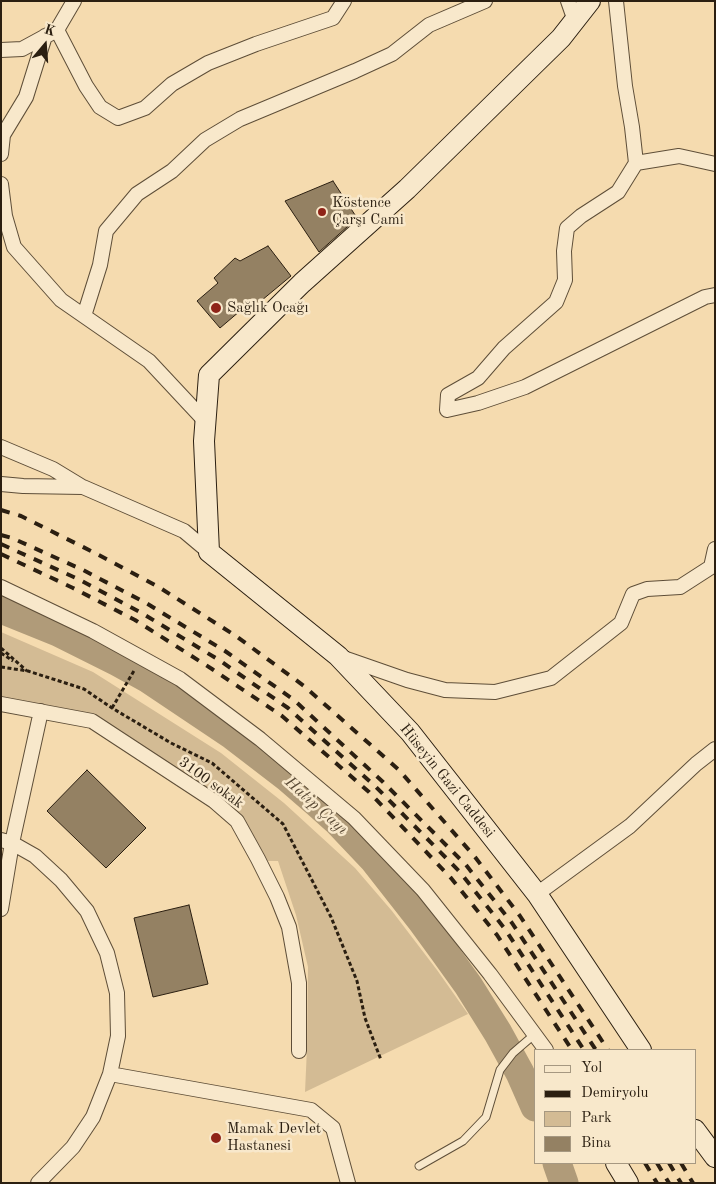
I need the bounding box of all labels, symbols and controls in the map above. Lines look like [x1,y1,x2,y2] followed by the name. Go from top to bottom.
[20,20,70,70] north arrow
[42,22,57,39] text: K
[332,194,404,229] place label: Köstence Çarşı Cami
[316,206,328,218] marker: Köstence Çarşı Cami
[227,299,309,317] place label: Sağlık Ocağı
[209,301,223,315] marker: Sağlık Ocağı
[396,720,498,842] street label: Hüseyin Gazi Caddesi
[175,753,247,813] street label: 3100 sokak
[281,773,351,839] water label: Hatip Çayı
[534,1049,696,1164] legend
[581,1061,602,1076] text: Yol
[581,1086,648,1101] text: Demiryolu
[581,1111,612,1126] text: Park
[227,1120,321,1155] place label: Mamak Devlet Hastanesi
[209,1131,223,1145] marker: Mamak Devlet Hastanesi
[581,1136,611,1151] text: Bina

